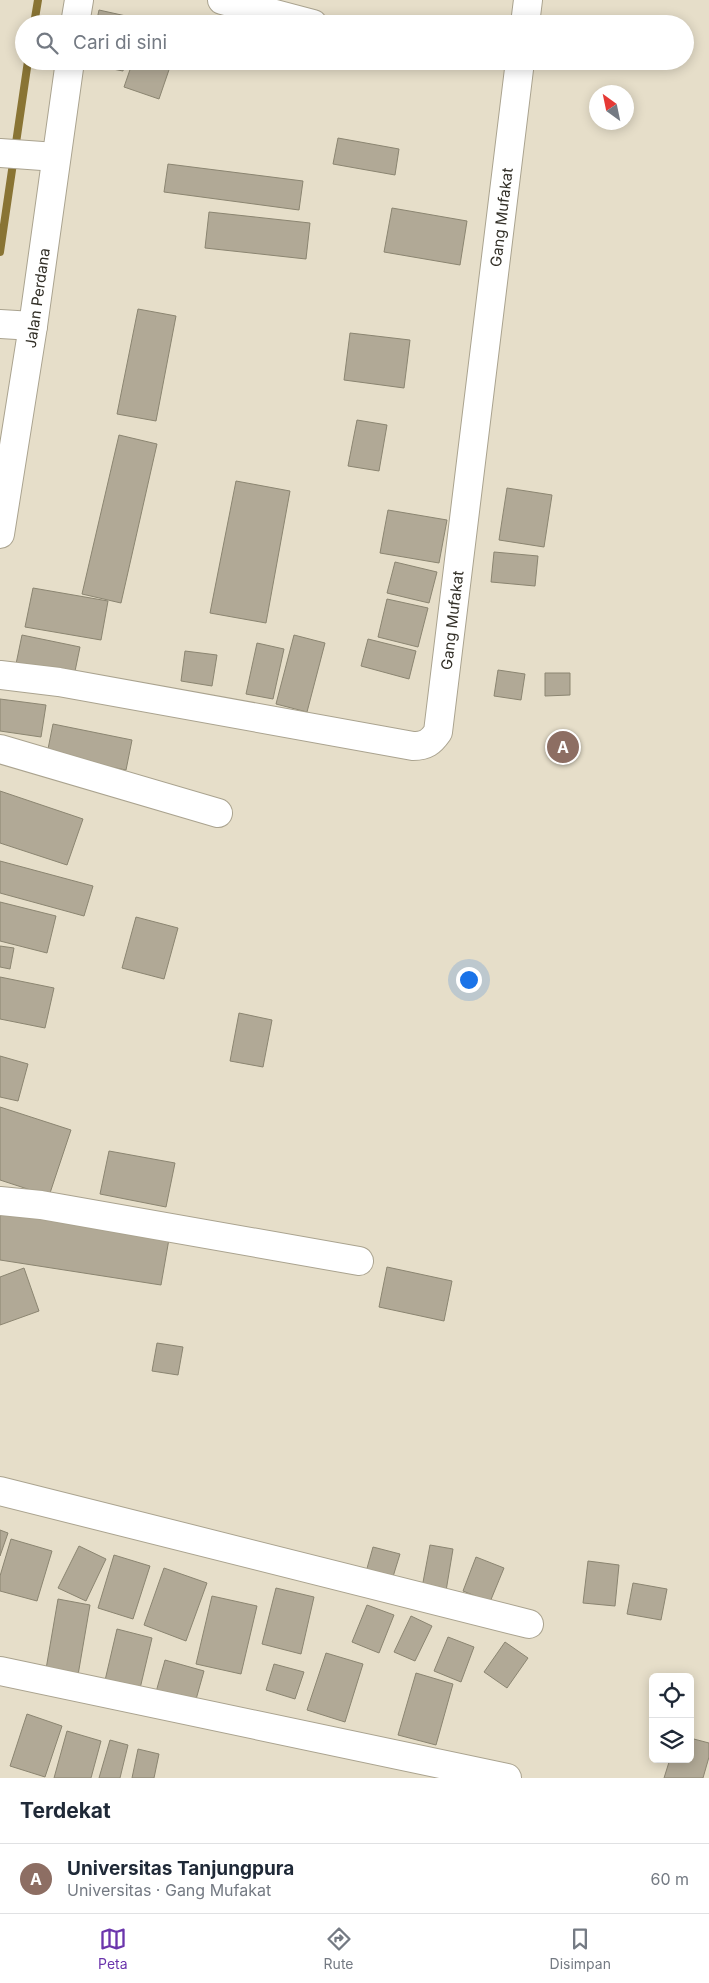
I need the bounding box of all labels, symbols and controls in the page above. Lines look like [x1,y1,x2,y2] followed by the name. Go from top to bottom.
[15,15,694,70] search box
[33,29,61,57] icon: search
[73,31,167,54] text: Cari di sini
[589,85,634,130] north arrow
[485,166,516,268] street label: Gang Mufakat
[20,247,53,349] street label: Jalan Perdana
[436,569,467,671] street label: Gang Mufakat
[547,728,579,766] pin: A
[456,967,482,993] your location
[649,1673,694,1763] map controls
[649,1673,694,1718] button: locate
[649,1718,694,1763] button: layers
[20,1798,111,1823] text: Terdekat
[67,1857,294,1880] text: Universitas Tanjungpura
[30,1869,42,1889] text: A
[650,1869,689,1889] text: 60 m
[67,1880,271,1900] text: Universitas · Gang Mufakat
[98,1925,128,1972] tab: Peta
[324,1925,354,1972] tab: Rute
[550,1925,611,1972] tab: Disimpan

